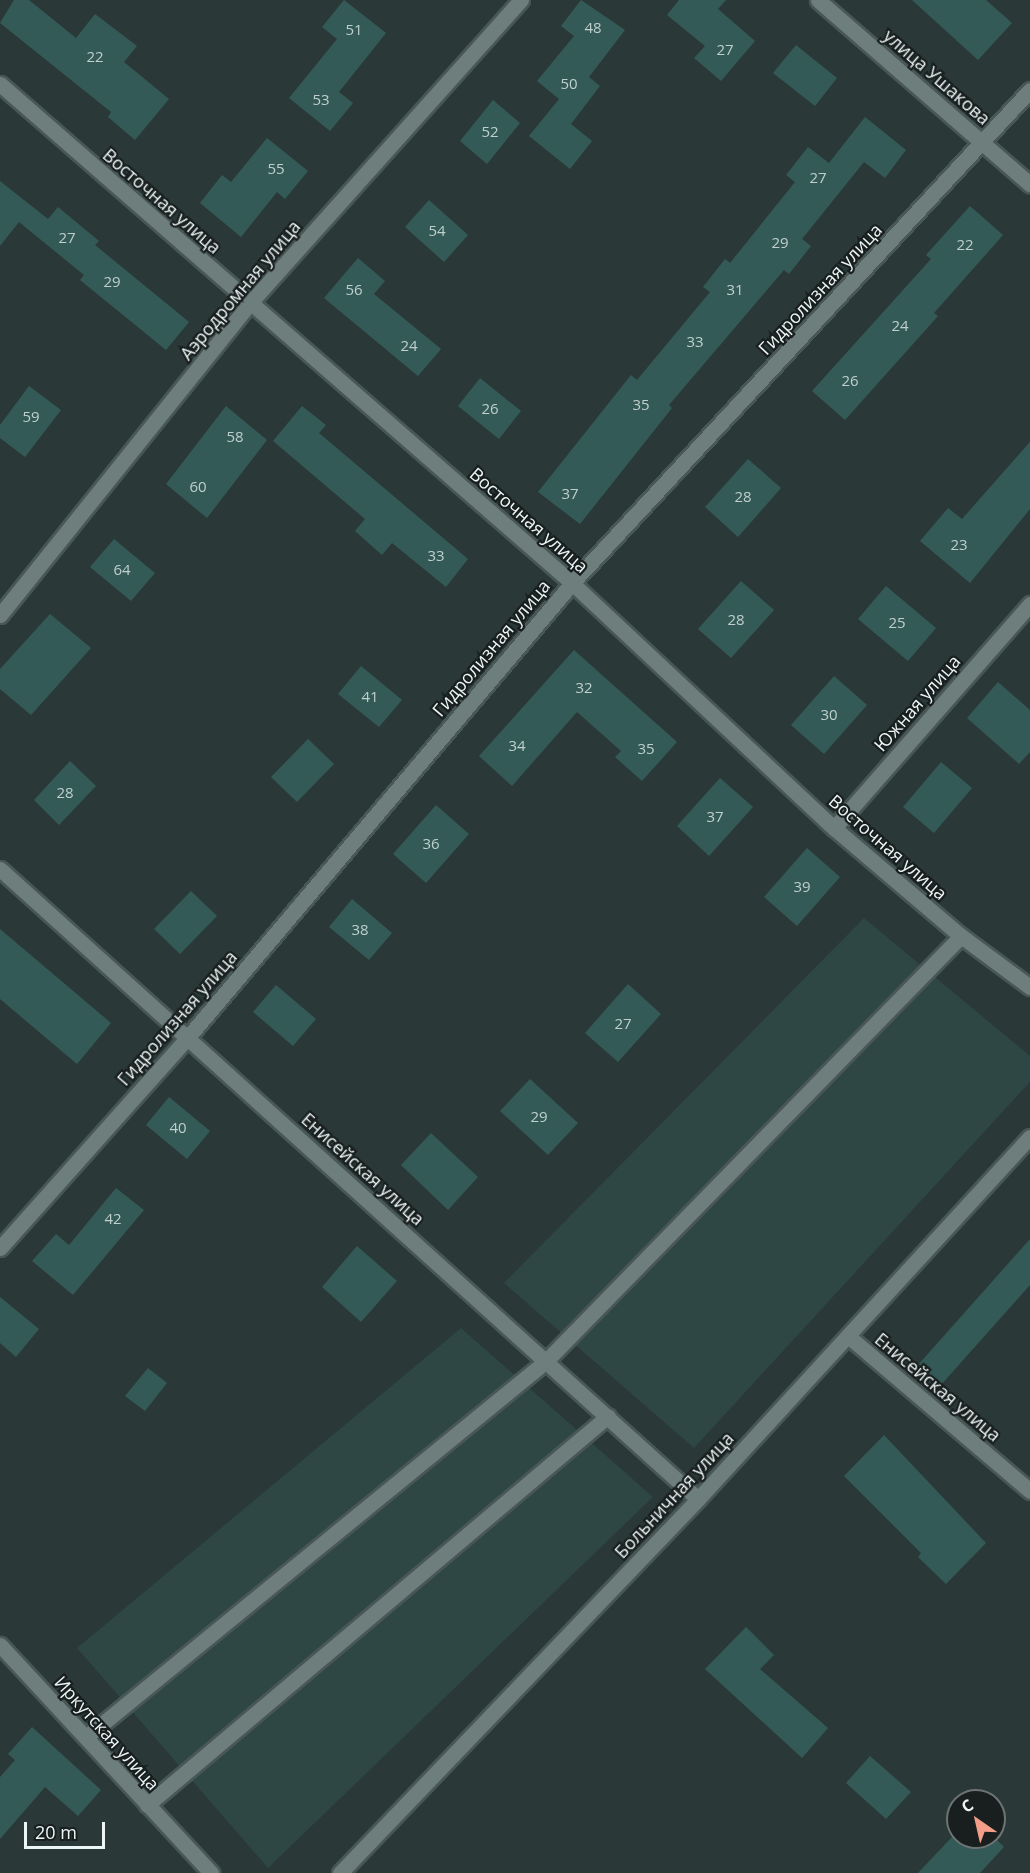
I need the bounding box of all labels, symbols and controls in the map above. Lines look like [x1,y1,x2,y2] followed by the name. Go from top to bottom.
[584,19,602,37] house number: 48
[345,21,363,39] house number: 51
[879,25,995,129] street label: улица Ушакова
[716,41,734,59] house number: 27
[86,48,104,66] house number: 22
[560,75,578,93] house number: 50
[312,91,330,109] house number: 53
[481,123,499,141] house number: 52
[99,144,225,258] street label: Восточная улица
[267,160,285,178] house number: 55
[809,169,827,187] house number: 27
[175,216,305,364] street label: Аэродромная улица
[754,219,886,359] street label: Гидролизная улица
[428,222,446,240] house number: 54
[58,229,76,247] house number: 27
[771,234,789,252] house number: 29
[956,236,974,254] house number: 22
[103,273,121,291] house number: 29
[345,281,363,299] house number: 56
[726,281,744,299] house number: 31
[891,317,909,335] house number: 24
[686,333,704,351] house number: 33
[400,337,418,355] house number: 24
[841,372,859,390] house number: 26
[632,396,650,414] house number: 35
[481,400,499,418] house number: 26
[22,408,40,426] house number: 59
[226,428,244,446] house number: 58
[466,463,592,577] street label: Восточная улица
[189,478,207,496] house number: 60
[561,485,579,503] house number: 37
[734,488,752,506] house number: 28
[950,536,968,554] house number: 23
[427,547,445,565] house number: 33
[113,561,131,579] house number: 64
[428,575,554,721] street label: Гидролизная улица
[727,611,745,629] house number: 28
[888,614,906,632] house number: 25
[869,651,965,755] street label: Южная улица
[575,679,593,697] house number: 32
[361,688,379,706] house number: 41
[820,706,838,724] house number: 30
[508,737,526,755] house number: 34
[637,740,655,758] house number: 35
[56,784,74,802] house number: 28
[825,790,951,904] street label: Восточная улица
[706,808,724,826] house number: 37
[422,835,440,853] house number: 36
[793,878,811,896] house number: 39
[351,921,369,939] house number: 38
[113,946,241,1090] street label: Гидролизная улица
[614,1015,632,1033] house number: 27
[297,1108,429,1230] street label: Енисейская улица
[530,1108,548,1126] house number: 29
[169,1119,187,1137] house number: 40
[104,1210,122,1228] house number: 42
[871,1328,1005,1446] street label: Енисейская улица
[610,1427,738,1563] street label: Больничная улица
[50,1671,164,1795] street label: Иркутская улица
[946,1789,1006,1849] north arrow
[957,1794,977,1818] text: С
[27,1810,108,1848] scale bar
[35,1820,77,1844] text: 20 m

